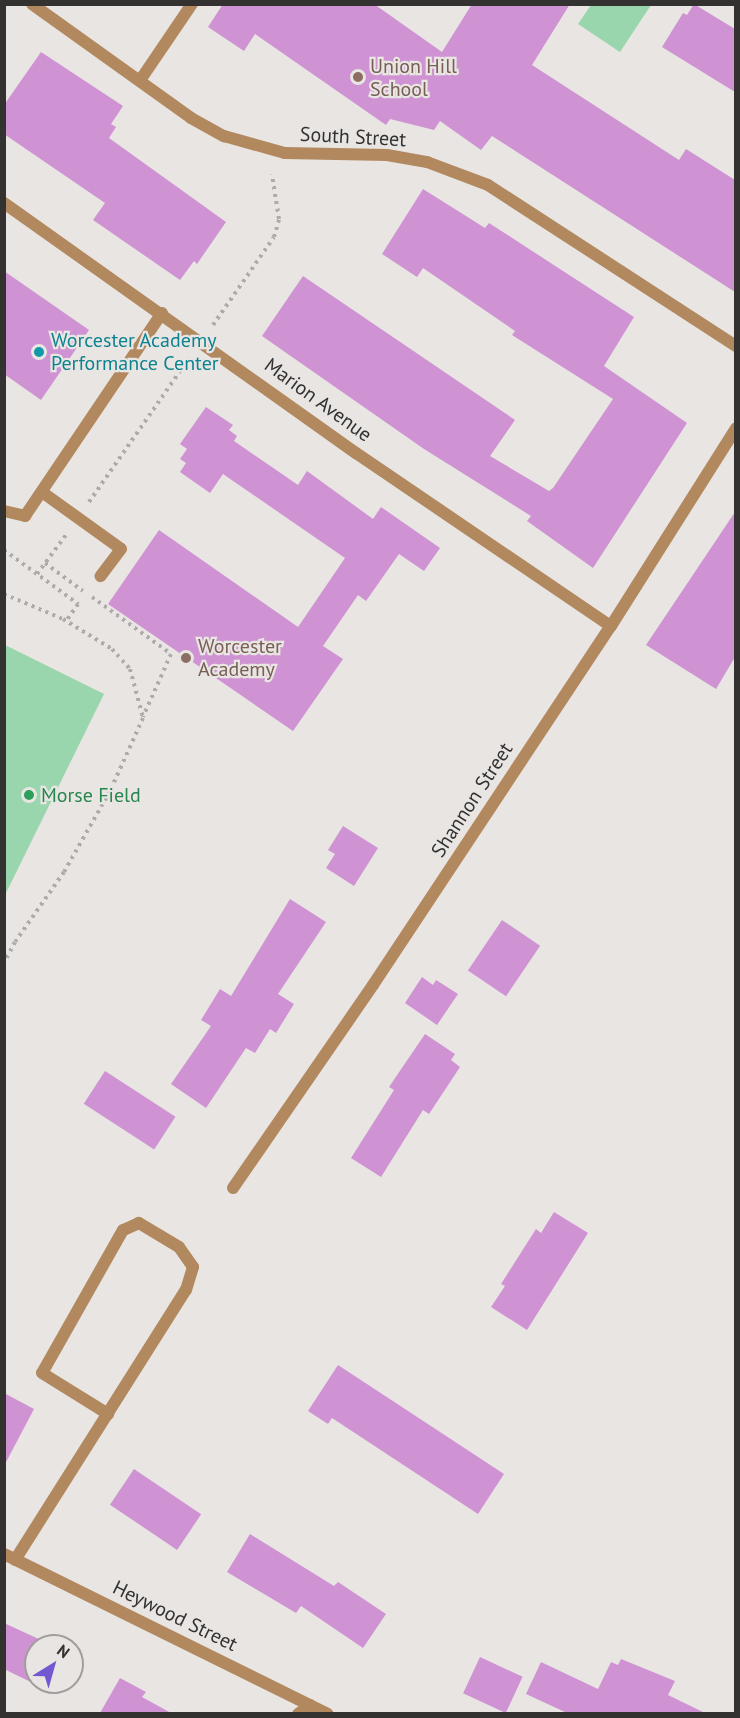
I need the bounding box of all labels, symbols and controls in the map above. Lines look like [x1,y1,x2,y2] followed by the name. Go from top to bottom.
[370,54,457,101] place label: Union Hill School
[351,70,365,84] marker: Union Hill School
[299,122,407,152] street label: South Street
[51,328,219,375] place label: Worcester Academy Performance Center
[32,345,46,359] marker: Worcester Academy Performance Center
[259,353,377,447] street label: Marion Avenue
[198,634,282,681] place label: Worcester Academy
[179,651,193,665] marker: Worcester Academy
[426,738,518,862] street label: Shannon Street
[41,783,141,807] place label: Morse Field
[22,788,36,802] marker: Morse Field
[109,1575,241,1657] street label: Heywood Street
[24,1634,84,1694] north arrow
[53,1640,74,1662] text: N

